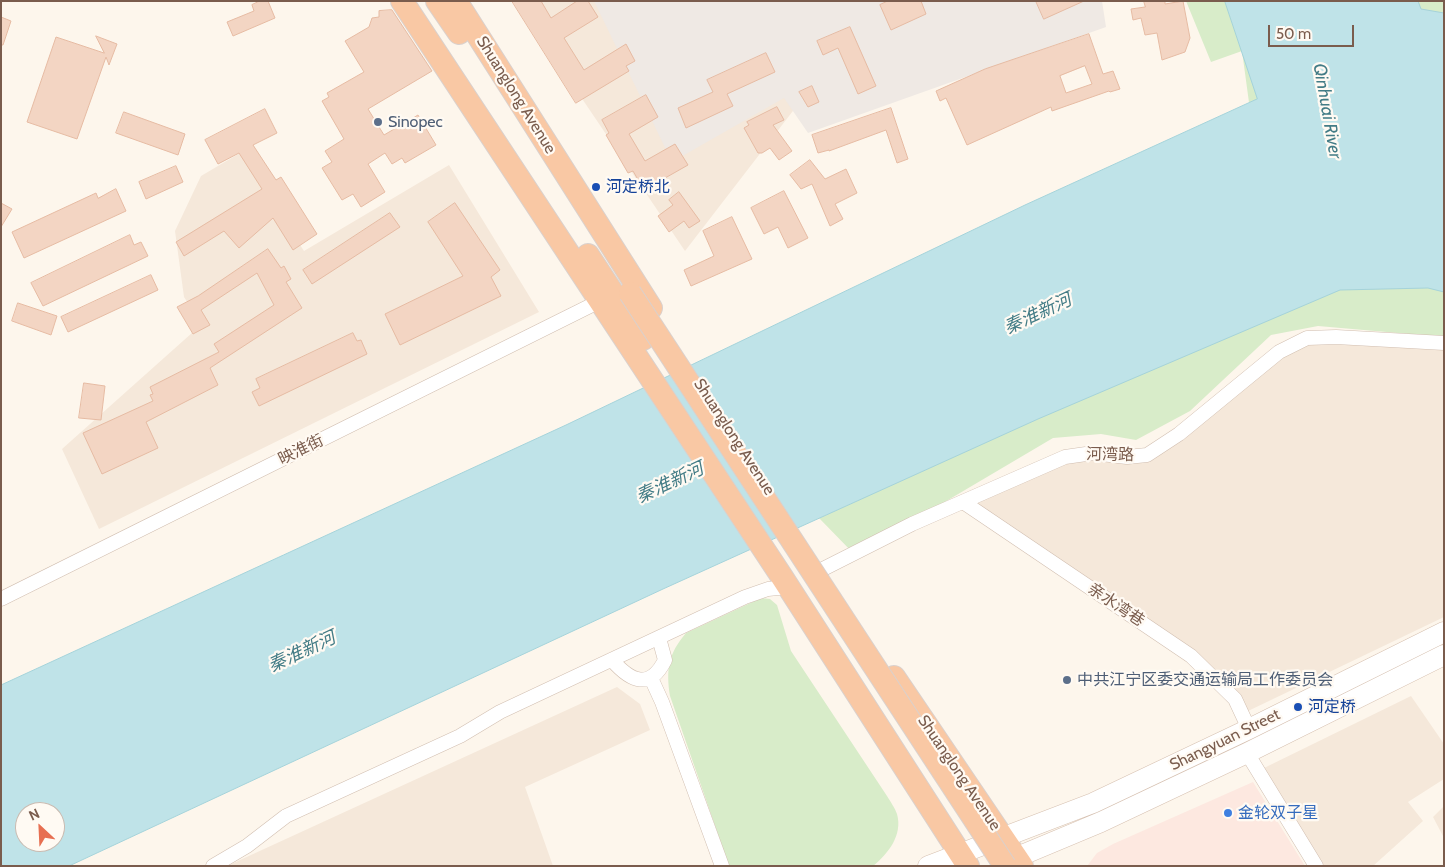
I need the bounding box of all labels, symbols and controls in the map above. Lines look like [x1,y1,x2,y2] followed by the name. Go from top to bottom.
[1270,15,1356,47] scale bar
[1276,25,1311,43] text: 50 m
[472,33,560,157] street label: Shuanglong Avenue
[1308,62,1346,160] water label: Qinhuai River
[388,112,443,132] place label: Sinopec
[372,116,384,128] marker: Sinopec
[606,177,670,197] place label: 河定桥北
[590,181,602,193] marker: 河定桥北
[1001,289,1075,339] water label: 秦淮新河
[689,375,779,499] street label: Shuanglong Avenue
[275,431,327,469] street label: 映淮街
[1086,445,1134,465] street label: 河湾路
[633,458,707,508] water label: 秦淮新河
[1084,579,1148,631] street label: 亲水湾巷
[265,627,339,677] water label: 秦淮新河
[1077,670,1333,690] place label: 中共江宁区委交通运输局工作委员会
[1061,674,1073,686] marker: 中共江宁区委交通运输局工作委员会
[1308,697,1356,717] place label: 河定桥
[1292,701,1304,713] marker: 河定桥
[1167,705,1283,775] street label: Shangyuan Street
[913,712,1005,834] street label: Shuanglong Avenue
[15,802,65,852] north arrow
[1238,803,1318,823] place label: 金轮双子星
[26,804,42,825] text: N
[1222,807,1234,819] marker: 金轮双子星

